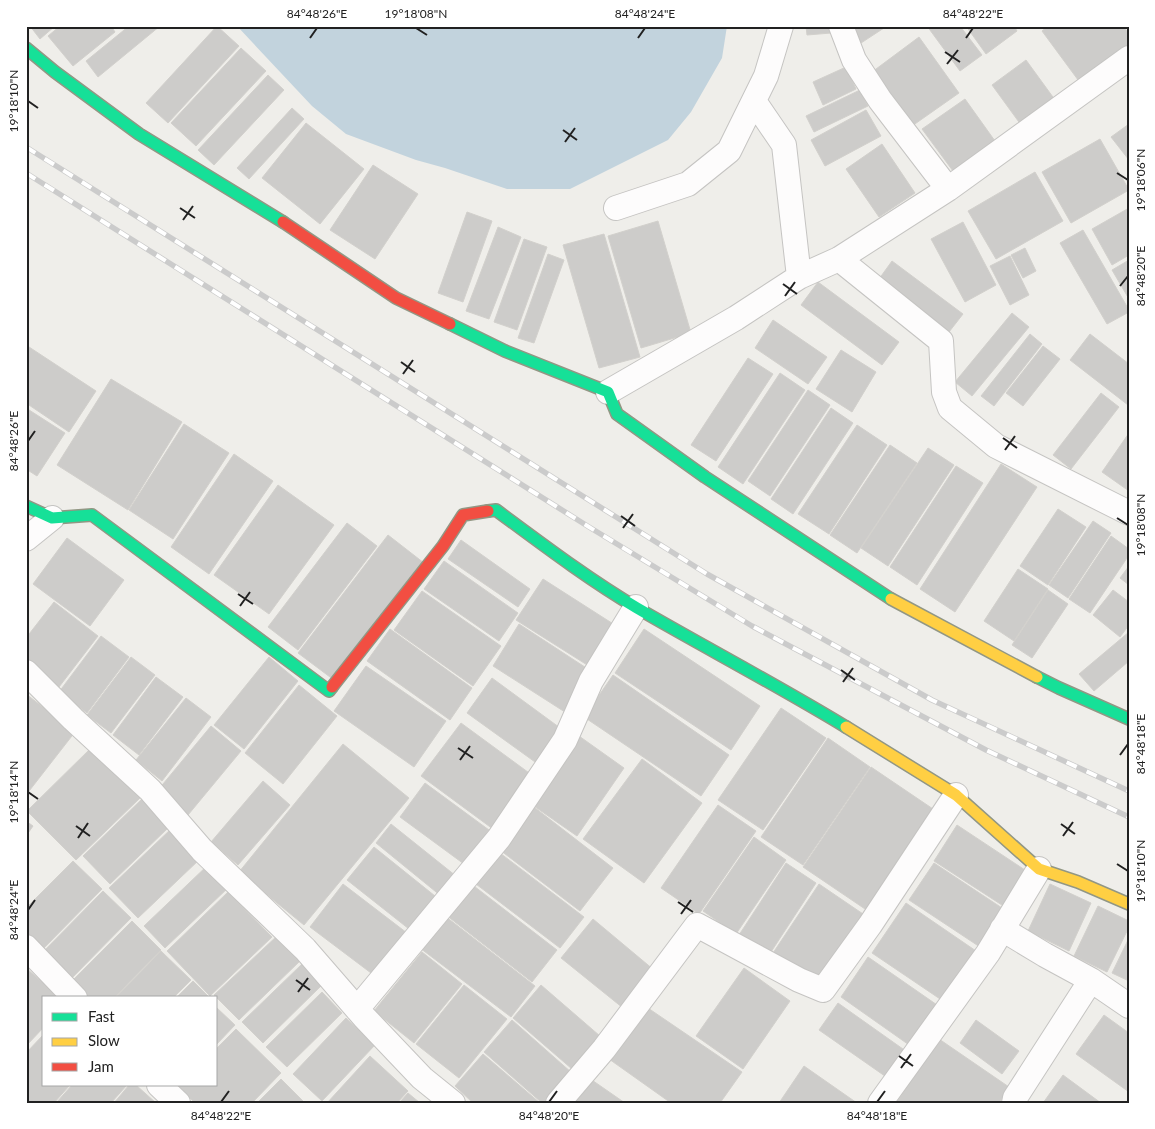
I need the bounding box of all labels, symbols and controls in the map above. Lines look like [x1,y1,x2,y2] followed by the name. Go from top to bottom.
[287,6,347,21] text: 84°48'26"E
[385,6,447,21] text: 19°18'08"N
[615,6,675,21] text: 84°48'24"E
[943,6,1003,21] text: 84°48'22"E
[6,70,21,132] text: 19°18'10"N
[1133,149,1148,211] text: 19°18'06"N
[1133,246,1148,306] text: 84°48'20"E
[6,411,21,471] text: 84°48'26"E
[1133,494,1148,556] text: 19°18'08"N
[1133,714,1148,774] text: 84°48'18"E
[6,761,21,823] text: 19°18'14"N
[1133,840,1148,902] text: 19°18'10"N
[6,880,21,940] text: 84°48'24"E
[42,996,218,1086] legend
[88,1007,115,1025] text: Fast
[88,1031,120,1049] text: Slow
[88,1057,114,1075] text: Jam
[191,1108,251,1123] text: 84°48'22"E
[519,1108,579,1123] text: 84°48'20"E
[847,1108,907,1123] text: 84°48'18"E

